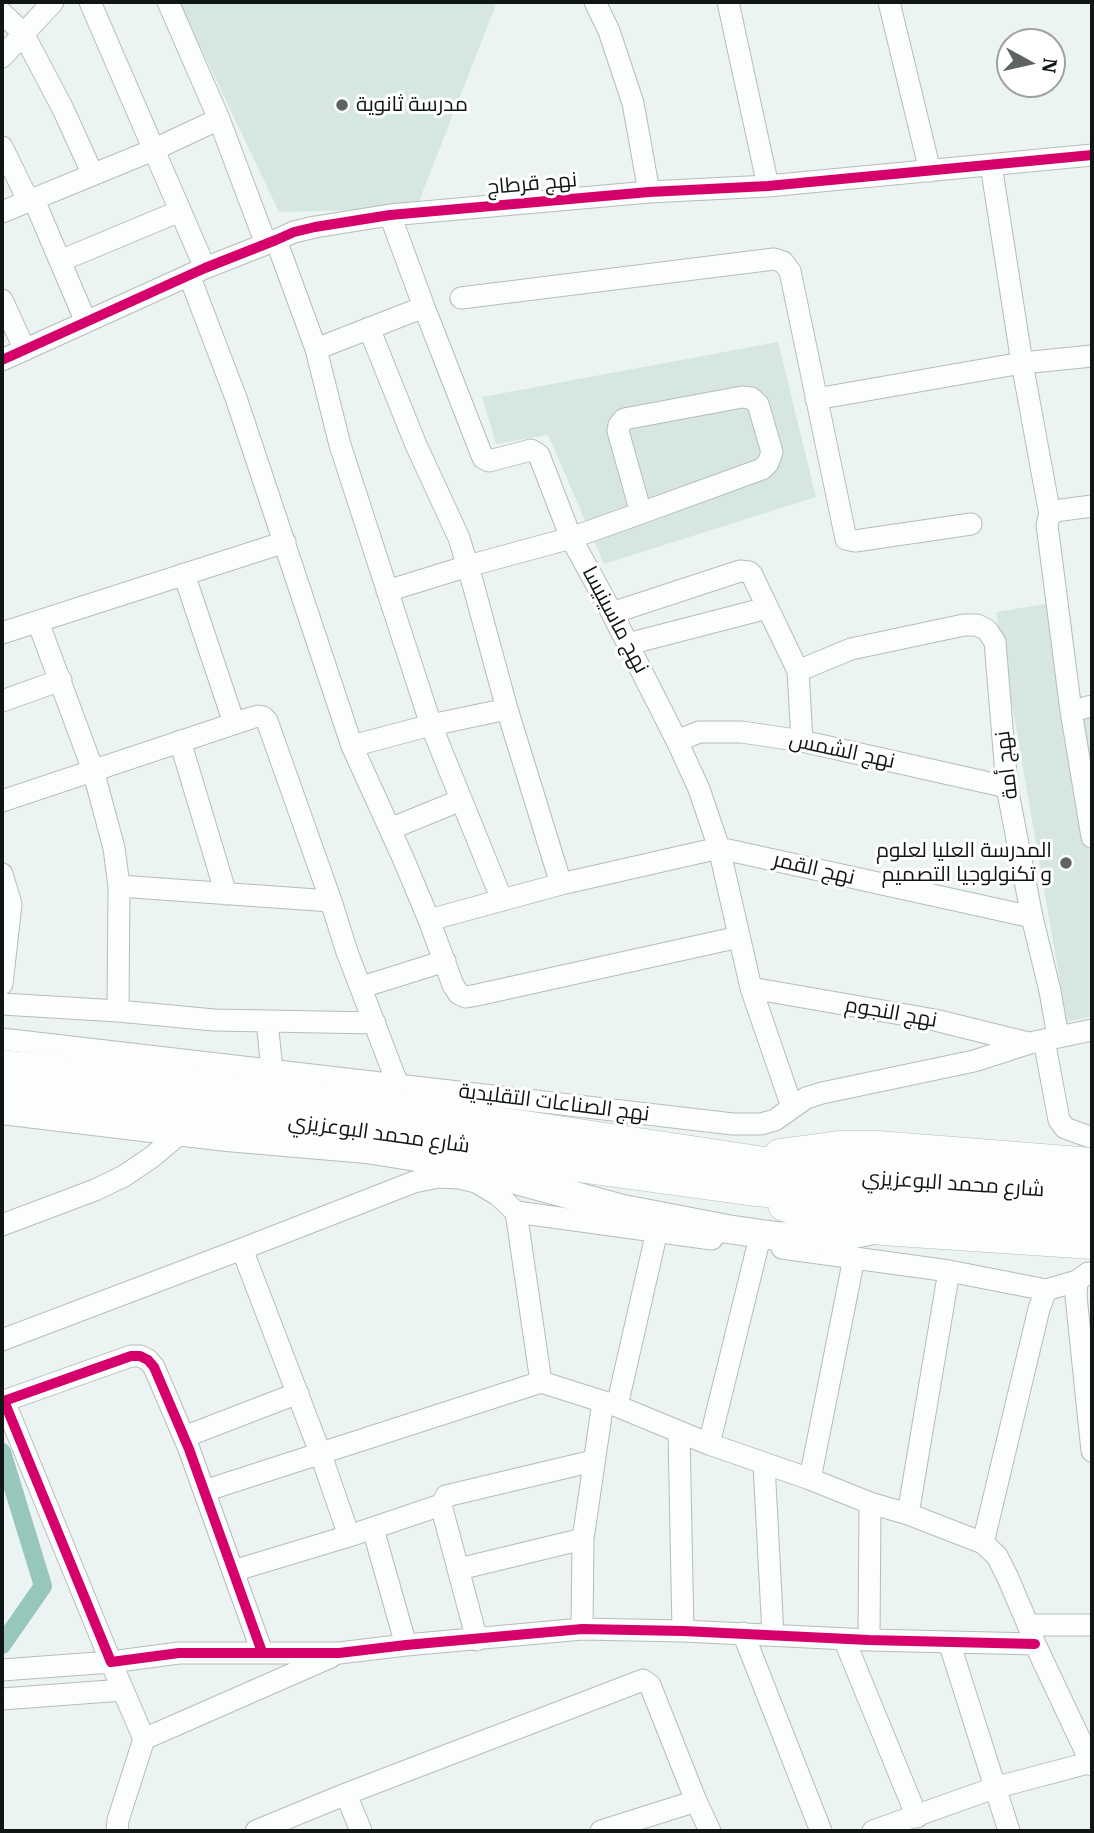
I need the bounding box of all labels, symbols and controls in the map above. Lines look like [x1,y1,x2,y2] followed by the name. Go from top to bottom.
[996,28,1066,98] north arrow
[1037,57,1063,75] text: N
[356,92,468,118] place label: مدرسة ثانوية
[334,97,350,113] marker: مدرسة ثانوية
[486,168,578,200] street label: نهج قرطاج
[576,562,654,678] street label: نهج ماسينيسا
[787,728,897,774] street label: نهج الشمس
[990,729,1024,801] street label: نهج أمة
[876,838,1052,888] place label: المدرسة العليا لعلوم و تكنولوجيا التصميم
[771,847,857,891] street label: نهج القمر
[1058,855,1074,871] marker: المدرسة العليا لعلوم و تكنولوجيا التصميم
[843,993,939,1033] street label: نهج النجوم
[457,1079,651,1127] street label: نهج الصناعات التقليدية
[287,1109,471,1159] street label: شارع محمد البوعزيزي
[861,1165,1045,1203] street label: شارع محمد البوعزيزي

